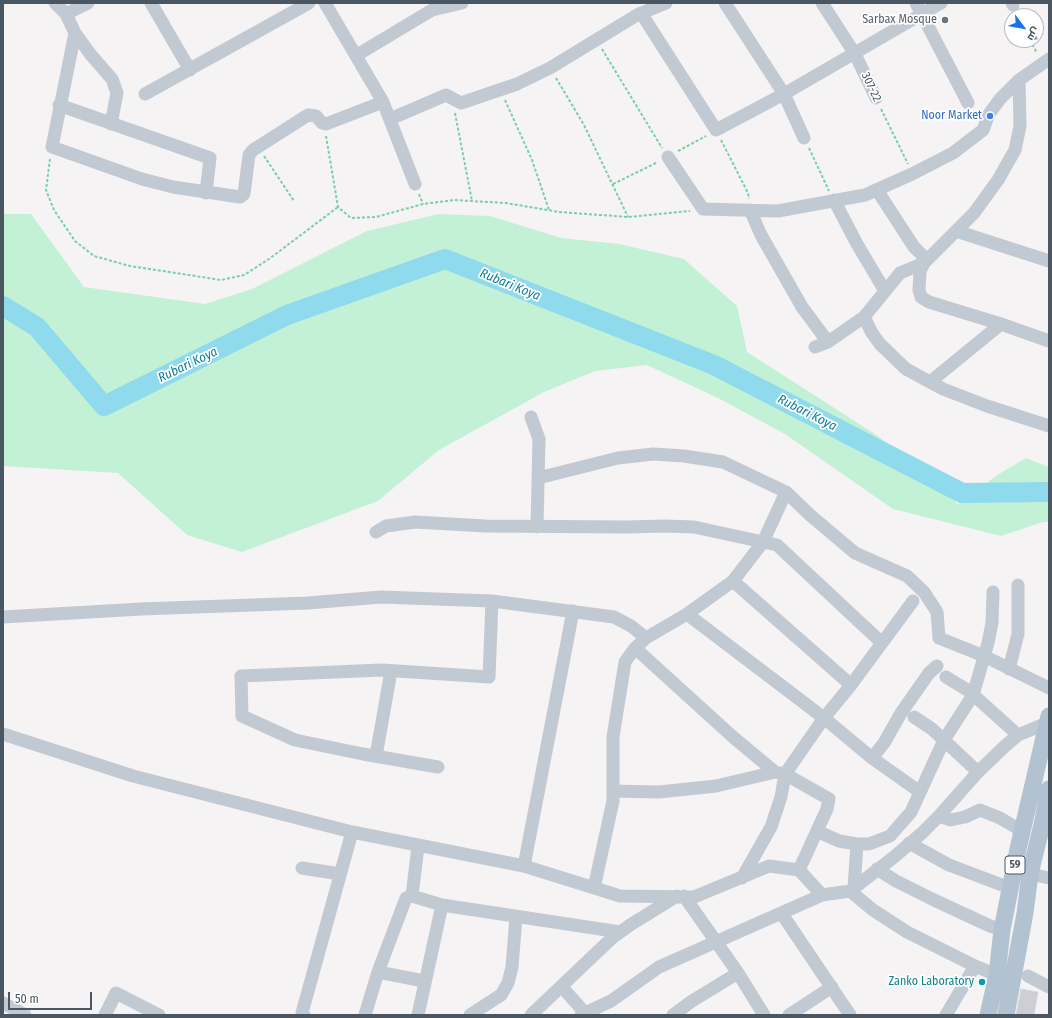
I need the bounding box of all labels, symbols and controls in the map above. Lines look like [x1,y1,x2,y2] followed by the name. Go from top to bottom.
[1004,8,1044,48] north arrow
[862,13,937,27] place label: Sarbax Mosque
[940,15,950,25] marker: Sarbax Mosque
[1024,25,1043,44] text: ش
[858,70,884,104] street label: 307-22
[921,109,982,123] place label: Noor Market
[985,111,995,121] marker: Noor Market
[477,266,543,304] water label: Rubari Koya
[156,344,220,386] water label: Rubari Koya
[775,391,839,435] water label: Rubari Koya
[1005,856,1025,874] road number: 59
[889,975,974,989] place label: Zanko Laboratory
[977,977,987,987] marker: Zanko Laboratory
[10,984,94,1010] scale bar
[15,992,39,1006] text: 50 m

